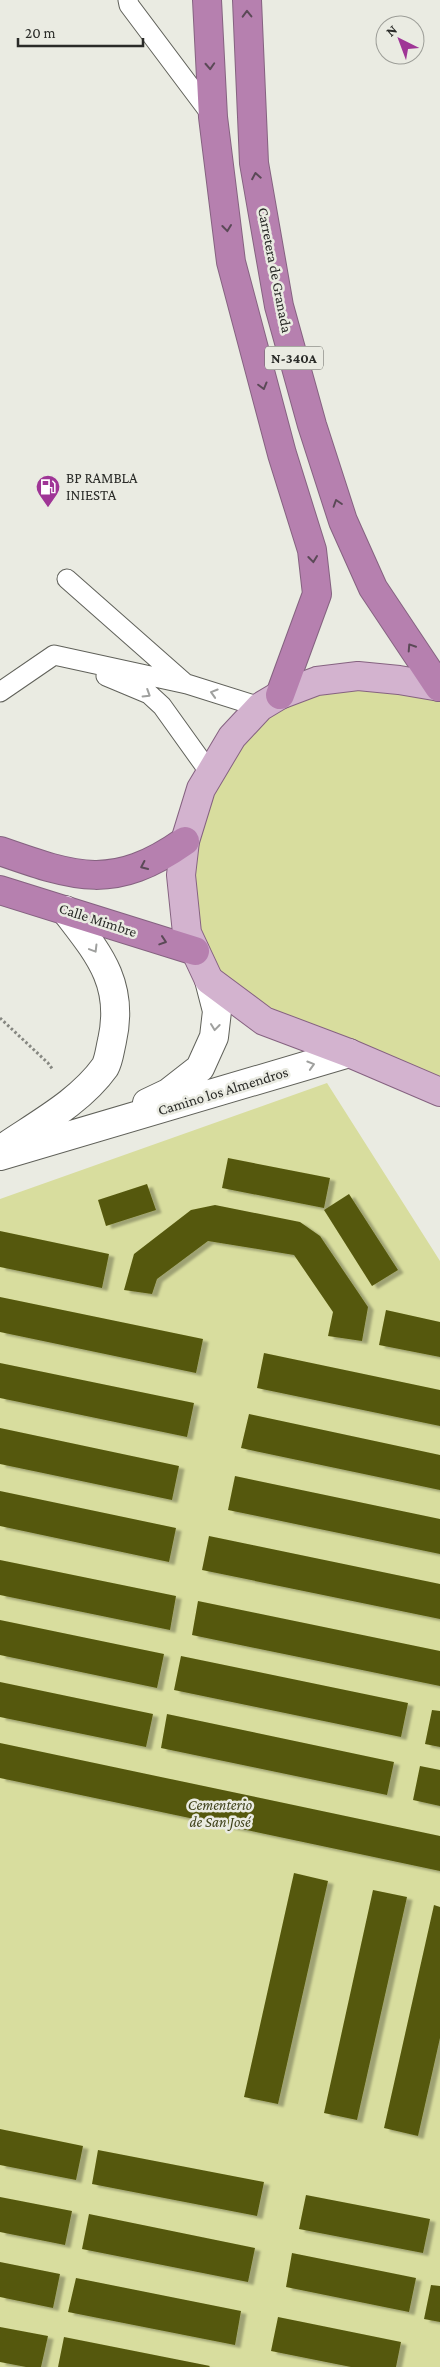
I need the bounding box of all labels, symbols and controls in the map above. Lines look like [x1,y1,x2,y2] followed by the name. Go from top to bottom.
[242,10,252,18] one-way arrow
[18,15,142,47] scale bar
[375,15,425,65] north arrow
[382,21,401,39] text: N
[25,25,56,41] text: 20 m
[205,62,216,70] one-way arrow
[252,172,262,181] one-way arrow
[255,206,295,334] street label: Carretera de Granada
[221,224,232,232] one-way arrow
[265,346,323,369] road number: N-340A
[258,381,268,389] one-way arrow
[66,470,138,503] place label: BP RAMBLA INIESTA
[35,474,61,508] fuel station icon: BP RAMBLA INIESTA
[333,500,343,508] one-way arrow
[307,555,318,563] one-way arrow
[408,644,417,653] one-way arrow
[142,688,151,698] one-way arrow
[210,688,219,698] one-way arrow
[140,860,149,870] one-way arrow
[57,900,139,940] street label: Calle Mimbre
[159,936,167,946] one-way arrow
[88,944,98,953] one-way arrow
[210,1023,221,1031] one-way arrow
[306,1061,315,1071] one-way arrow
[156,1064,290,1118] street label: Camino los Almendros
[188,1797,252,1831] park label: Cementerio de San José

